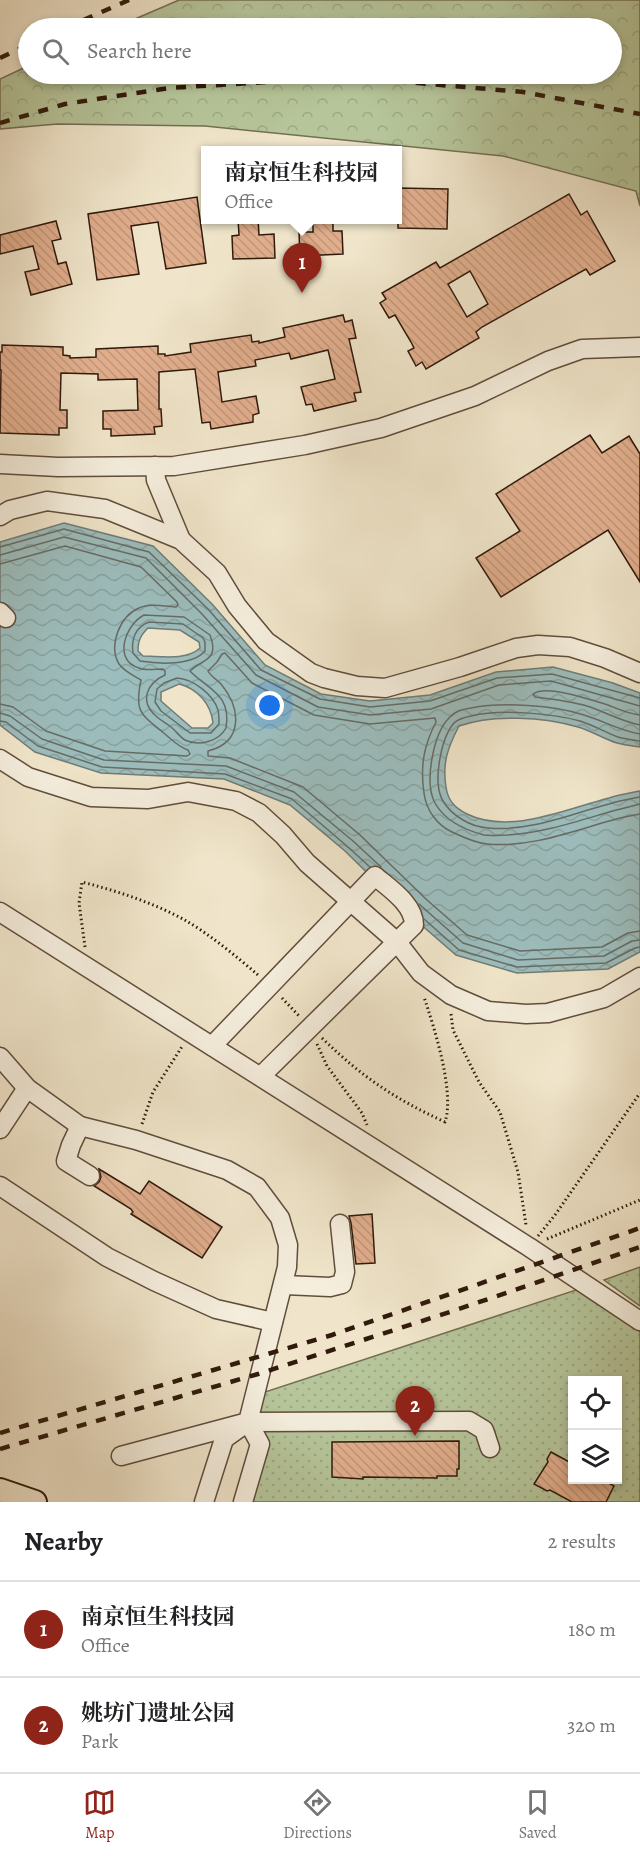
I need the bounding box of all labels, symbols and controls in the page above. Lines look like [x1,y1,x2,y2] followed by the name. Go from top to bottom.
[18,18,622,84] search box
[39,35,72,68] icon: search
[87,36,192,66] text: Search here
[201,146,402,224] popup
[224,158,379,188] text: 南京恒生科技园
[224,188,273,215] text: Office
[282,244,322,293] pin: 1
[255,691,284,720] your location
[568,1376,622,1484] map controls
[568,1376,622,1430] button: locate
[396,1386,434,1436] pin: 2
[568,1430,622,1484] button: layers
[24,1524,103,1559] text: Nearby
[548,1528,616,1555] text: 2 results
[81,1602,235,1632] text: 南京恒生科技园
[40,1616,47,1643] text: 1
[568,1616,616,1643] text: 180 m
[81,1632,130,1659] text: Office
[81,1698,235,1728] text: 姚坊门遗址公园
[39,1712,48,1739] text: 2
[567,1712,616,1739] text: 320 m
[81,1728,119,1755] text: Park
[83,1786,116,1844] tab: Map
[283,1786,352,1844] tab: Directions
[519,1786,557,1844] tab: Saved

